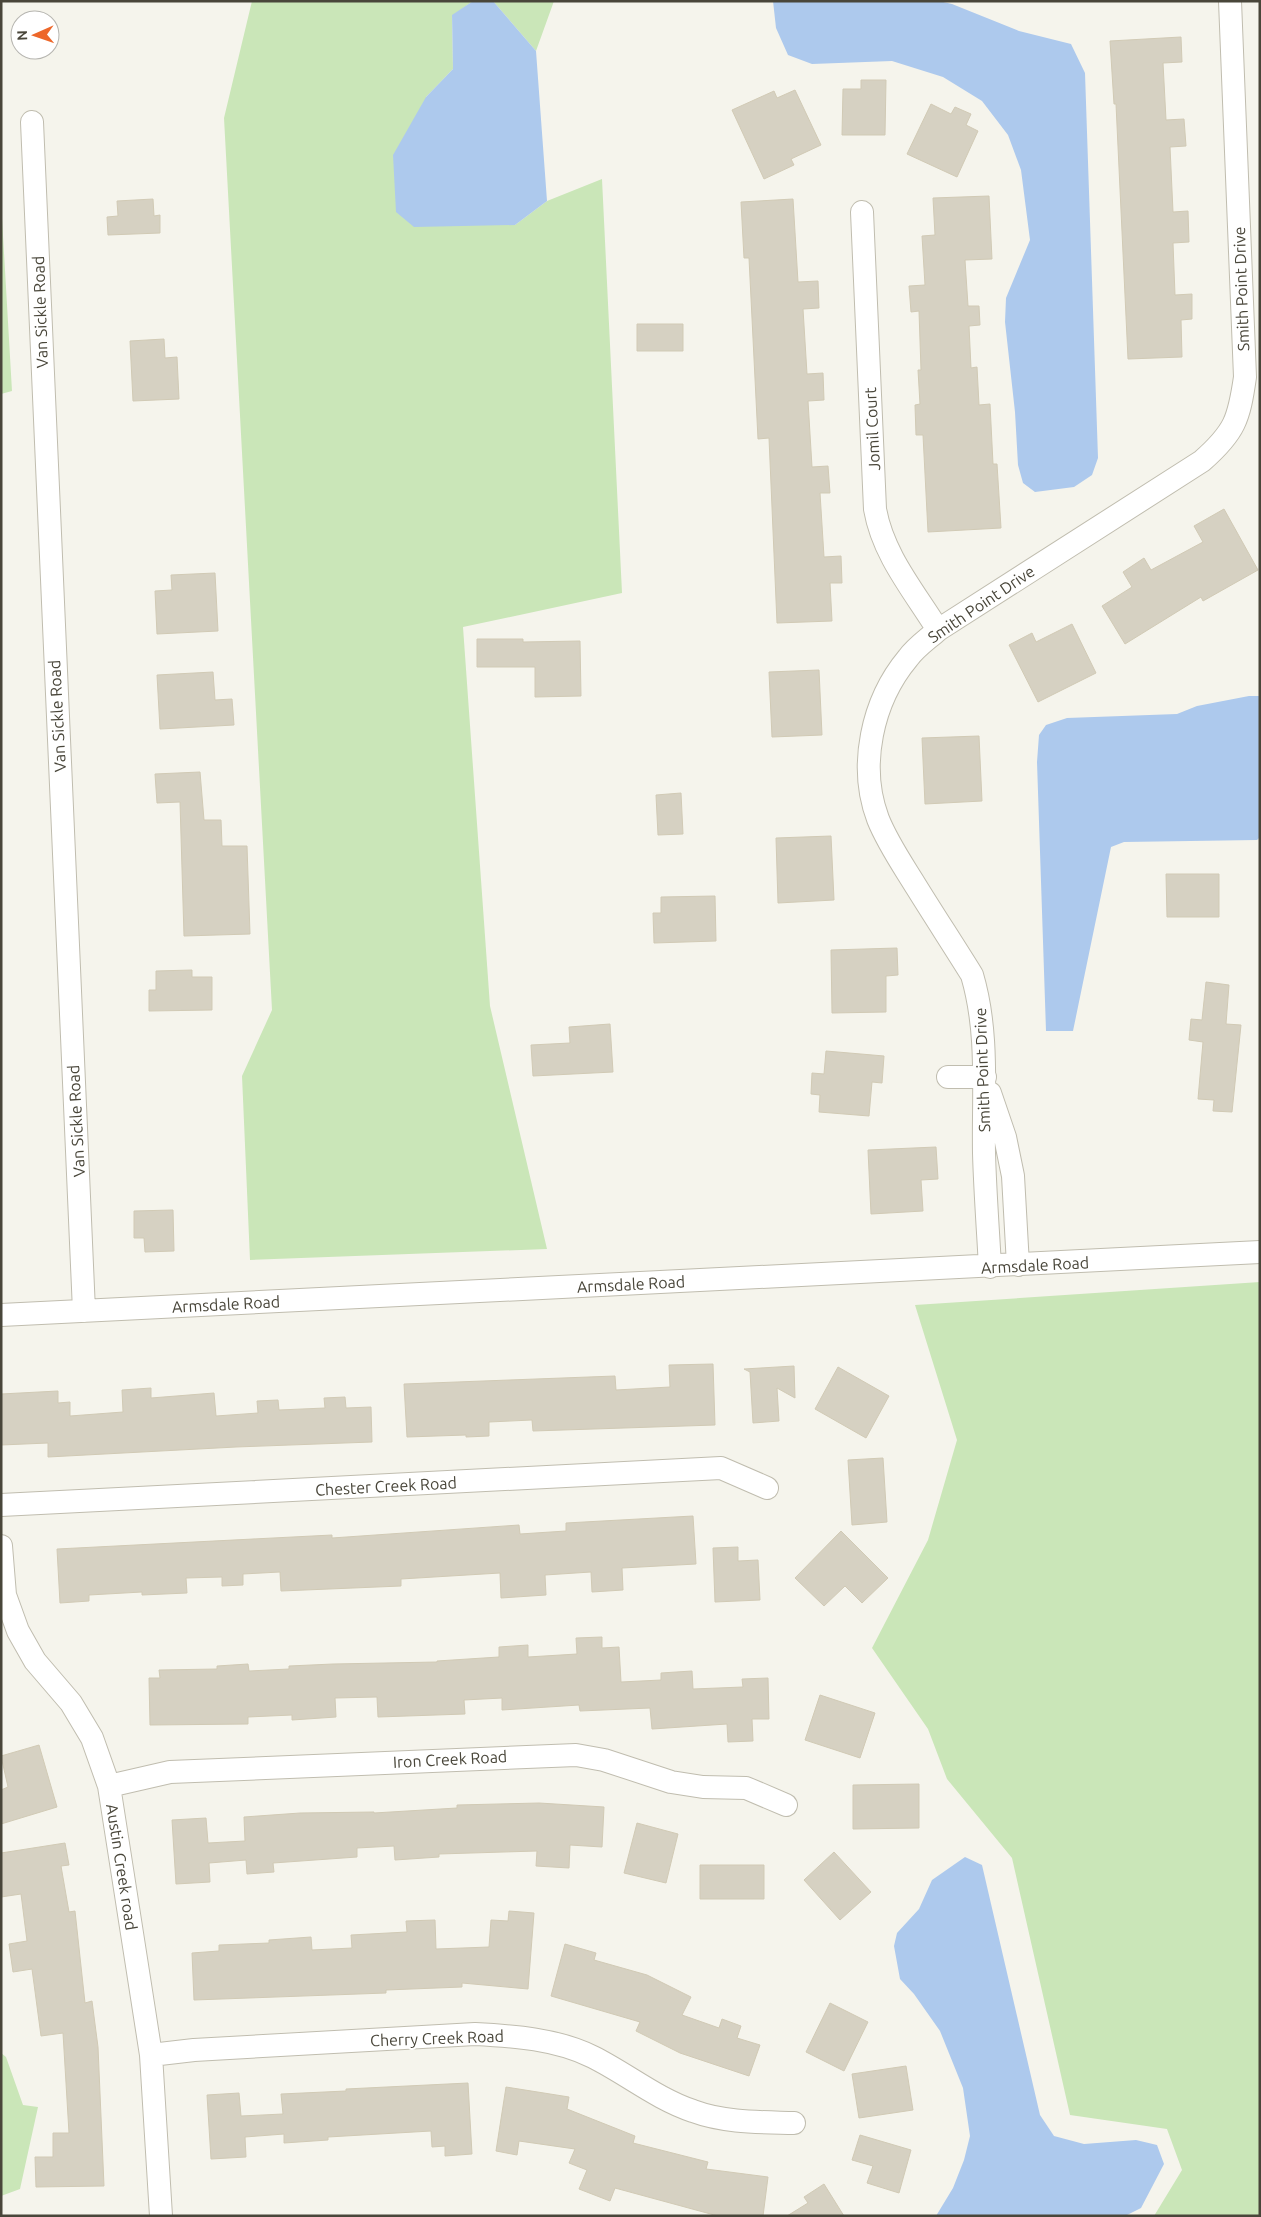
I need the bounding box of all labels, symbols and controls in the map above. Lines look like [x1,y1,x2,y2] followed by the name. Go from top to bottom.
[10,10,60,60] north arrow
[14,30,30,41] text: N
[1230,226,1252,352] street label: Smith Point Drive
[29,256,51,368] street label: Van Sickle Road
[861,386,883,471] street label: Jomil Court
[924,562,1038,646] street label: Smith Point Drive
[45,659,69,773] street label: Van Sickle Road
[971,1007,993,1133] street label: Smith Point Drive
[64,1064,88,1178] street label: Van Sickle Road
[980,1253,1090,1277] street label: Armsdale Road
[576,1272,686,1296] street label: Armsdale Road
[171,1292,281,1316] street label: Armsdale Road
[315,1473,457,1499] street label: Chester Creek Road
[392,1747,508,1771] street label: Iron Creek Road
[103,1803,141,1931] street label: Austin Creek road
[370,2027,504,2049] street label: Cherry Creek Road

